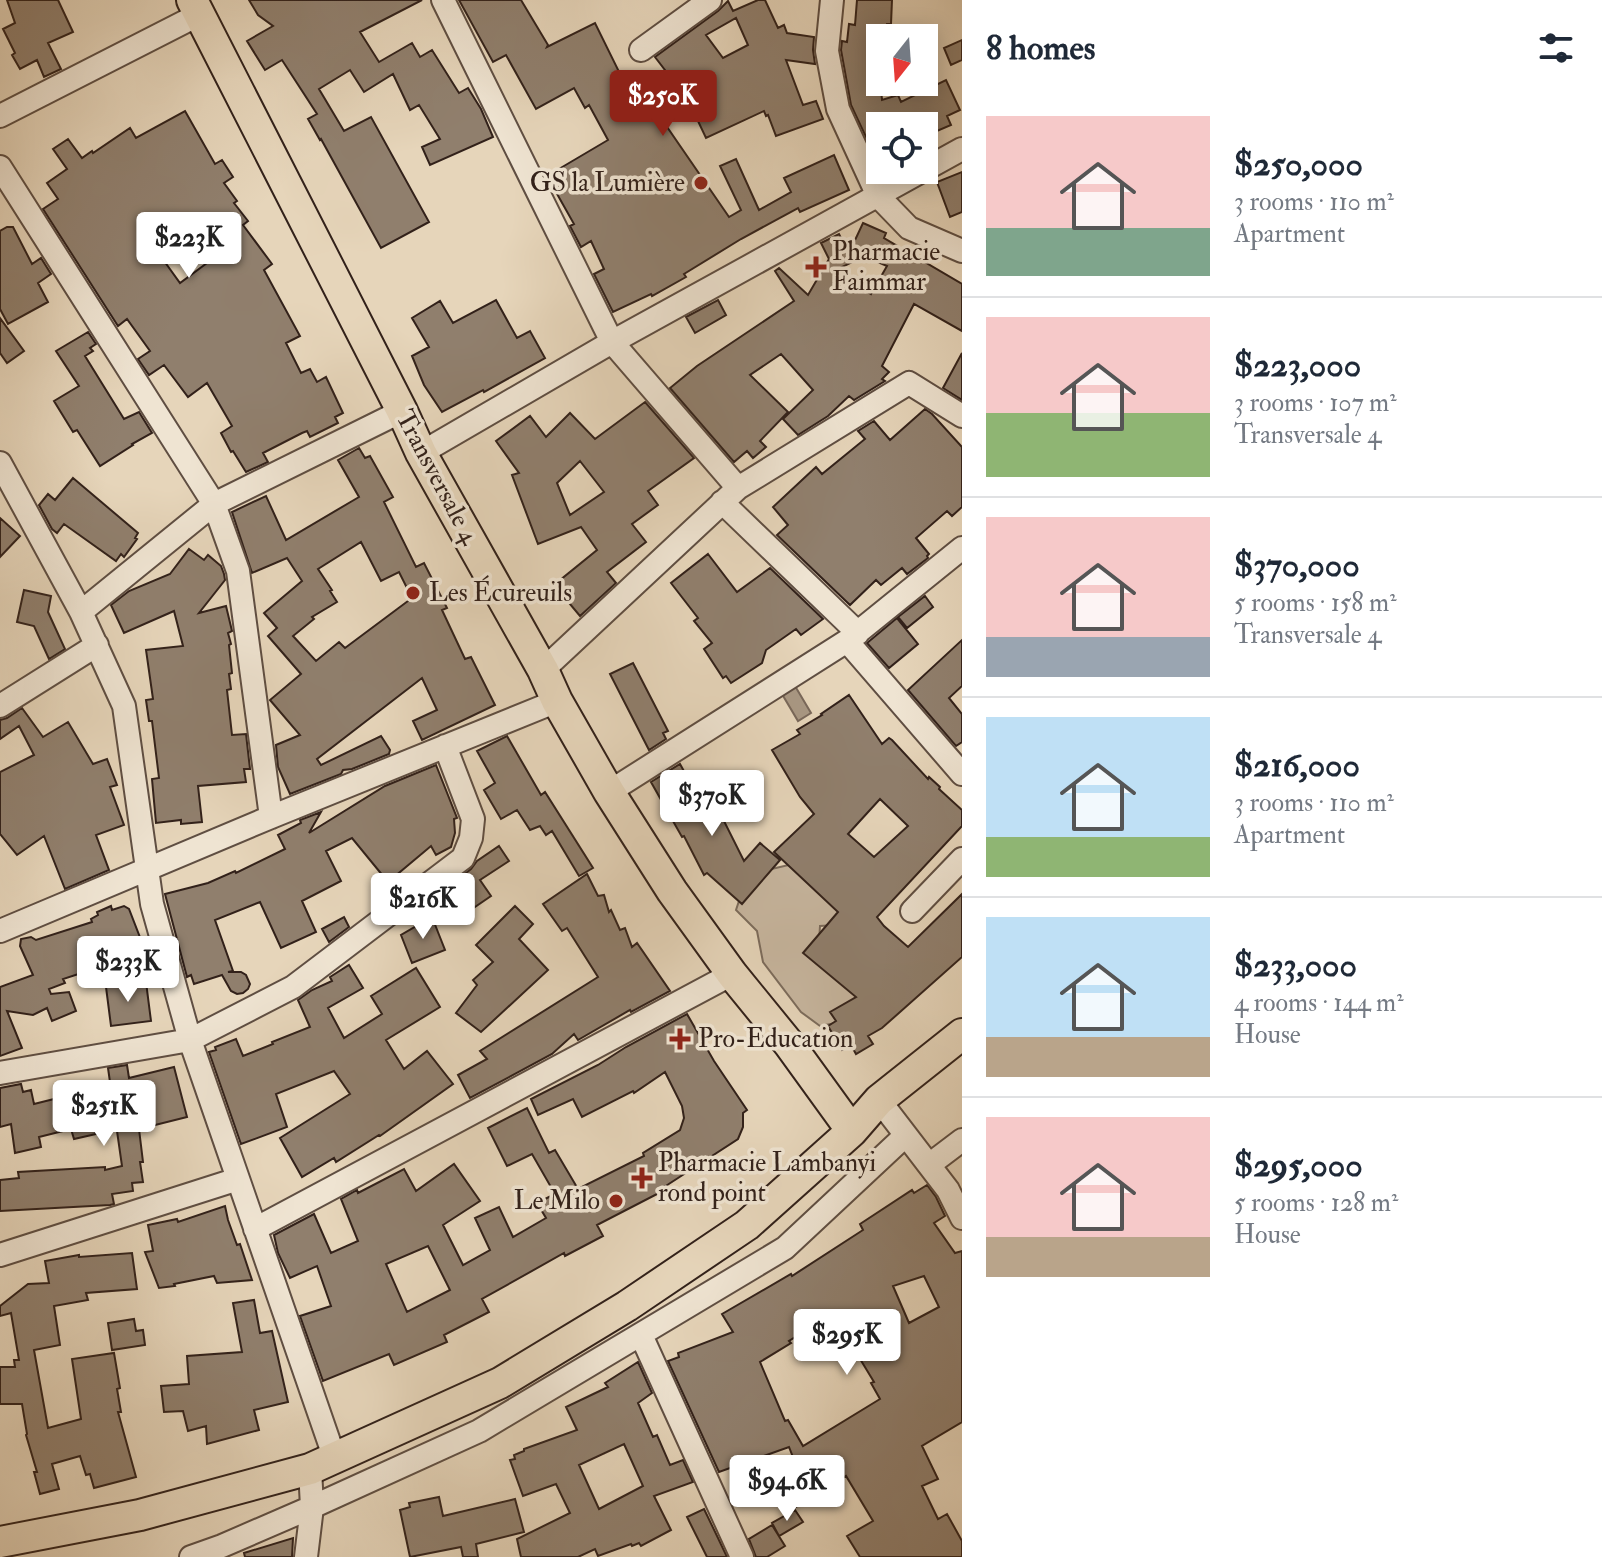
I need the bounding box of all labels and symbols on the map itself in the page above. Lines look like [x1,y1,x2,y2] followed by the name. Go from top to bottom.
[866,24,938,96] north arrow
[607,70,719,138] pin: $250K
[530,167,685,199] place label: GS la Lumière
[692,174,710,192] marker: GS la Lumière
[133,212,245,280] pin: $223K
[832,236,940,298] place label: Pharmacie Faimmar
[807,258,825,276] marker: Pharmacie Faimmar
[388,404,486,550] street label: Transversale 4
[429,575,572,609] place label: Les Écureuils
[404,584,422,602] marker: Les Écureuils
[656,770,768,838] pin: $370K
[367,873,479,941] pin: $216K
[72,936,184,1004] pin: $233K
[698,1023,853,1055] place label: Pro-Education
[669,1028,691,1050] marker: Pro-Education
[48,1080,160,1148] pin: $251K
[658,1147,876,1210] place label: Pharmacie Lambanyi rond point
[633,1169,651,1187] marker: Pharmacie Lambanyi rond point
[514,1185,600,1217] place label: Le Milo
[607,1192,625,1210] marker: Le Milo
[791,1309,903,1377] pin: $295K
[722,1455,852,1523] pin: $94.6K

